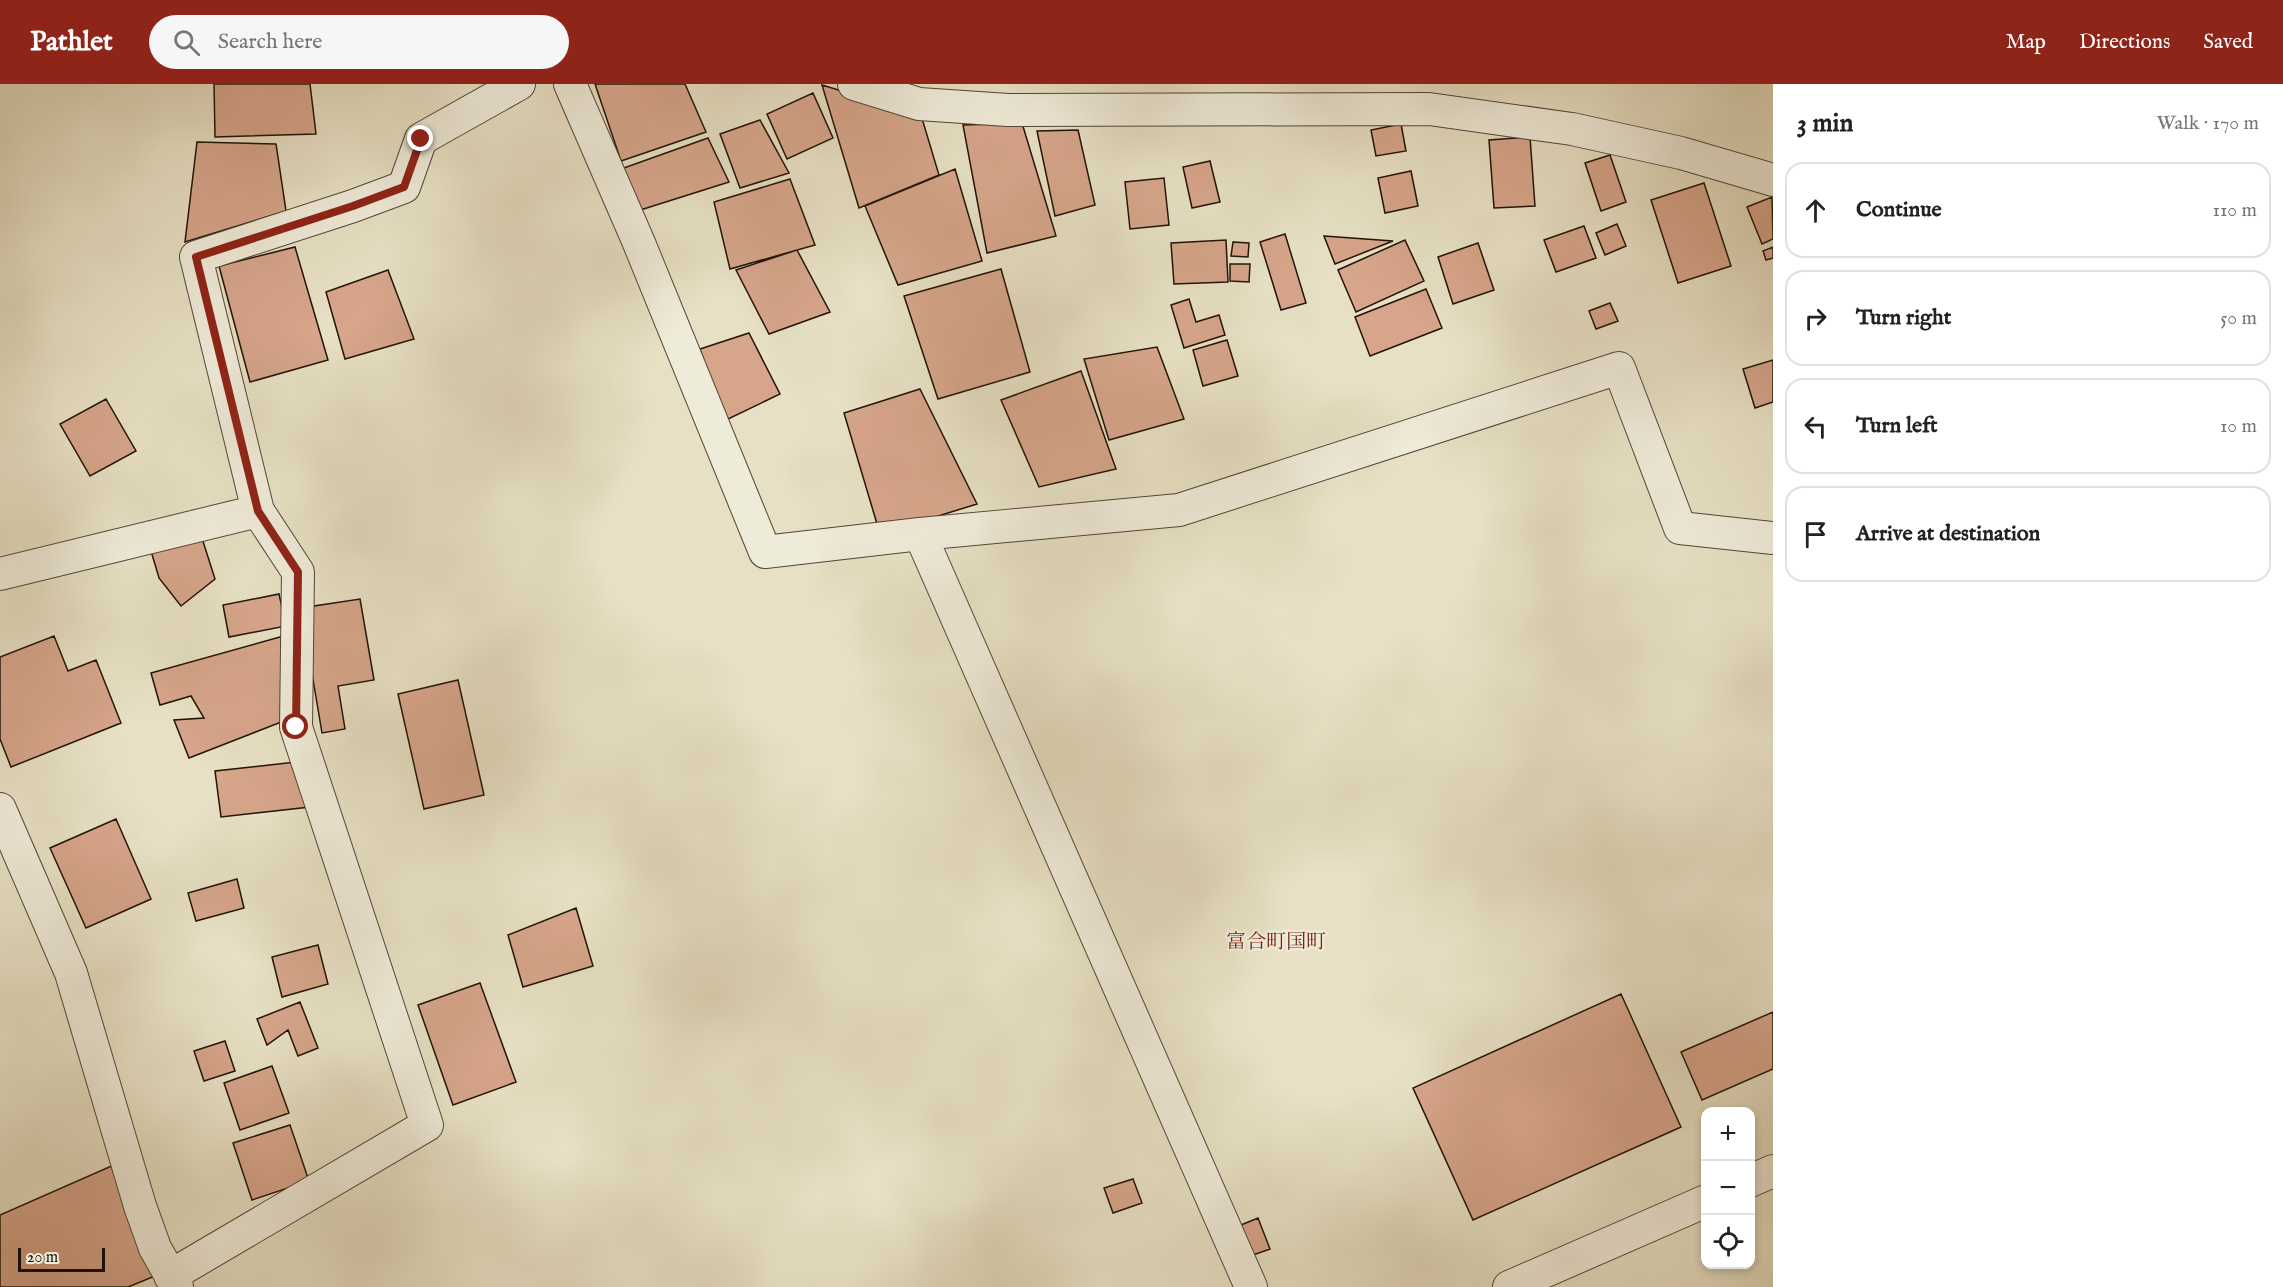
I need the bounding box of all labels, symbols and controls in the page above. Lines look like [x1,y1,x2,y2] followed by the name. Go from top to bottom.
[149,15,569,69] search box
[30,25,113,60] text: Pathlet
[170,26,203,59] icon: search
[218,28,322,56] text: Search here
[2006,29,2046,56] text: Map
[2079,29,2170,56] text: Directions
[2203,29,2253,56] text: Saved
[1797,107,1853,140] text: 3 min
[2157,111,2259,136] text: Walk · 170 m
[407,125,433,151] route end
[1799,194,1832,227] icon: ahead
[1856,196,1942,224] text: Continue
[2213,198,2257,223] text: 110 m
[1799,302,1832,335] icon: right
[1856,304,1951,332] text: Turn right
[2220,306,2257,331] text: 50 m
[1799,410,1832,443] icon: left
[1856,412,1938,440] text: Turn left
[2220,414,2257,439] text: 10 m
[1799,518,1832,551] icon: arrive
[1856,520,2040,548] text: Arrive at destination
[282,713,308,739] route start
[1226,930,1326,955] district label: 富合町国町
[1701,1107,1755,1269] map controls
[1701,1107,1755,1161] button: +
[1701,1161,1755,1215] button: −
[1701,1215,1755,1269] button: locate
[18,1245,105,1272] scale bar
[27,1248,58,1268] text: 20 m

